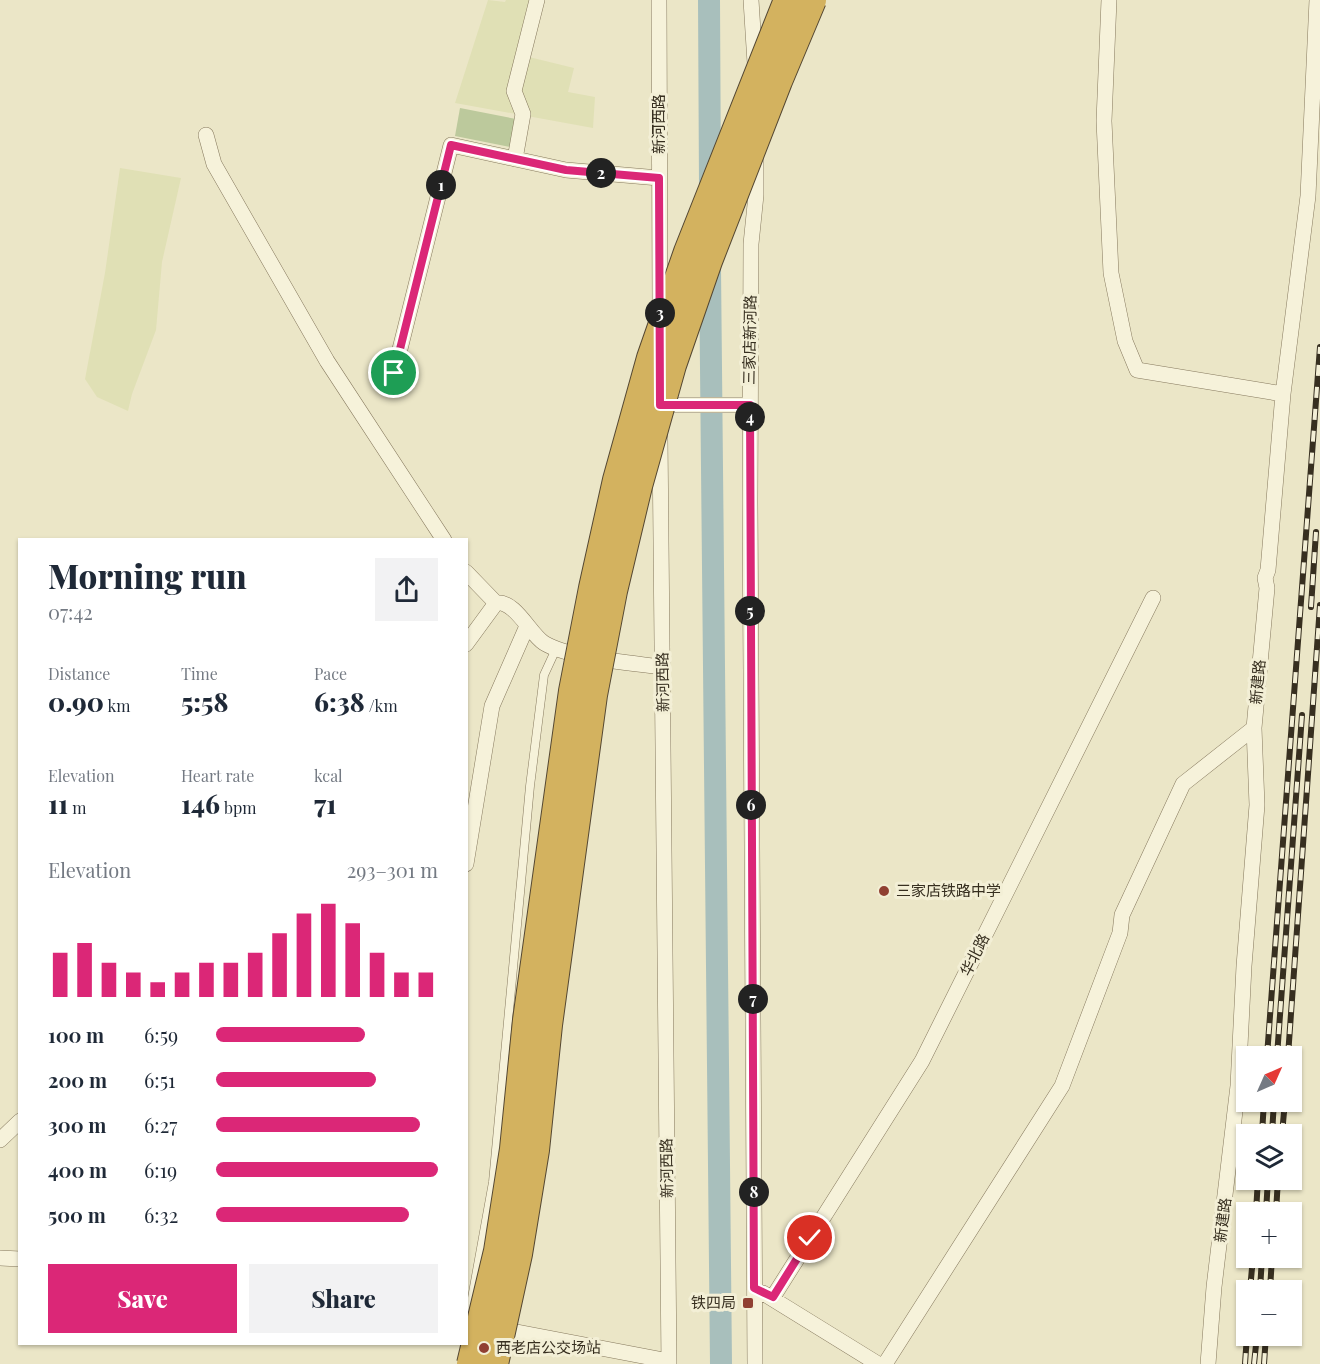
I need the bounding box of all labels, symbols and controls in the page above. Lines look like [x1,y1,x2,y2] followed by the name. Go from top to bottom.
[648,94,668,154] street label: 新河西路
[586,158,616,188] pin: 2
[597,162,605,183] text: 2
[426,170,456,200] pin: 1
[438,174,444,195] text: 1
[738,295,760,385] street label: 三家店新河路
[645,298,675,328] pin: 3
[656,302,664,323] text: 3
[368,347,419,398] pin
[377,356,410,389] icon: arrive
[735,402,765,432] pin: 4
[746,406,754,427] text: 4
[48,553,247,597] text: Morning run
[375,558,438,621] button: share
[735,596,765,626] pin: 5
[48,598,93,625] text: 07:42
[746,600,754,621] text: 5
[651,652,673,712] street label: 新河西路
[1245,659,1269,705] street label: 新建路
[48,663,110,684] text: Distance
[181,663,218,684] text: Time
[314,663,347,684] text: Pace
[48,684,104,719] text: 0.90
[181,684,228,719] text: 5:58
[314,684,365,719] text: 6:38
[104,695,130,716] text: km
[365,695,398,716] text: /km
[48,765,115,786] text: Elevation
[181,765,254,786] text: Heart rate
[314,765,343,786] text: kcal
[48,786,68,821] text: 11
[181,786,220,821] text: 146
[314,786,336,821] text: 71
[736,790,766,820] pin: 6
[747,794,755,815] text: 6
[68,797,86,818] text: m
[220,797,257,818] text: bpm
[48,856,131,883] text: Elevation
[347,856,438,883] text: 293–301 m
[896,880,1001,900] place label: 三家店铁路中学
[877,884,891,898] marker: 三家店铁路中学
[955,930,993,979] street label: 华北路
[738,984,768,1014] pin: 7
[749,988,757,1009] text: 7
[48,1021,104,1048] text: 100 m
[144,1021,178,1048] text: 6:59
[1236,1046,1302,1112] north arrow
[1236,1046,1302,1346] map controls
[48,1066,107,1093] text: 200 m
[144,1066,175,1093] text: 6:51
[48,1111,106,1138] text: 300 m
[144,1111,177,1138] text: 6:27
[1236,1124,1302,1190] button: layers
[655,1138,677,1198] street label: 新河西路
[48,1156,107,1183] text: 400 m
[144,1156,177,1183] text: 6:19
[739,1177,769,1207] pin: 8
[750,1181,758,1202] text: 8
[1209,1196,1235,1243] street label: 新建路
[48,1201,106,1228] text: 500 m
[144,1201,178,1228] text: 6:32
[1236,1202,1302,1268] button: +
[784,1212,835,1263] pin
[793,1221,826,1254] icon: check
[48,1264,237,1333] button: Save
[249,1264,438,1333] button: Share
[1236,1280,1302,1346] button: −
[691,1292,736,1312] place label: 铁四局
[741,1296,755,1310] marker: 铁四局
[496,1337,601,1357] place label: 西老店公交场站
[477,1341,491,1355] marker: 西老店公交场站

